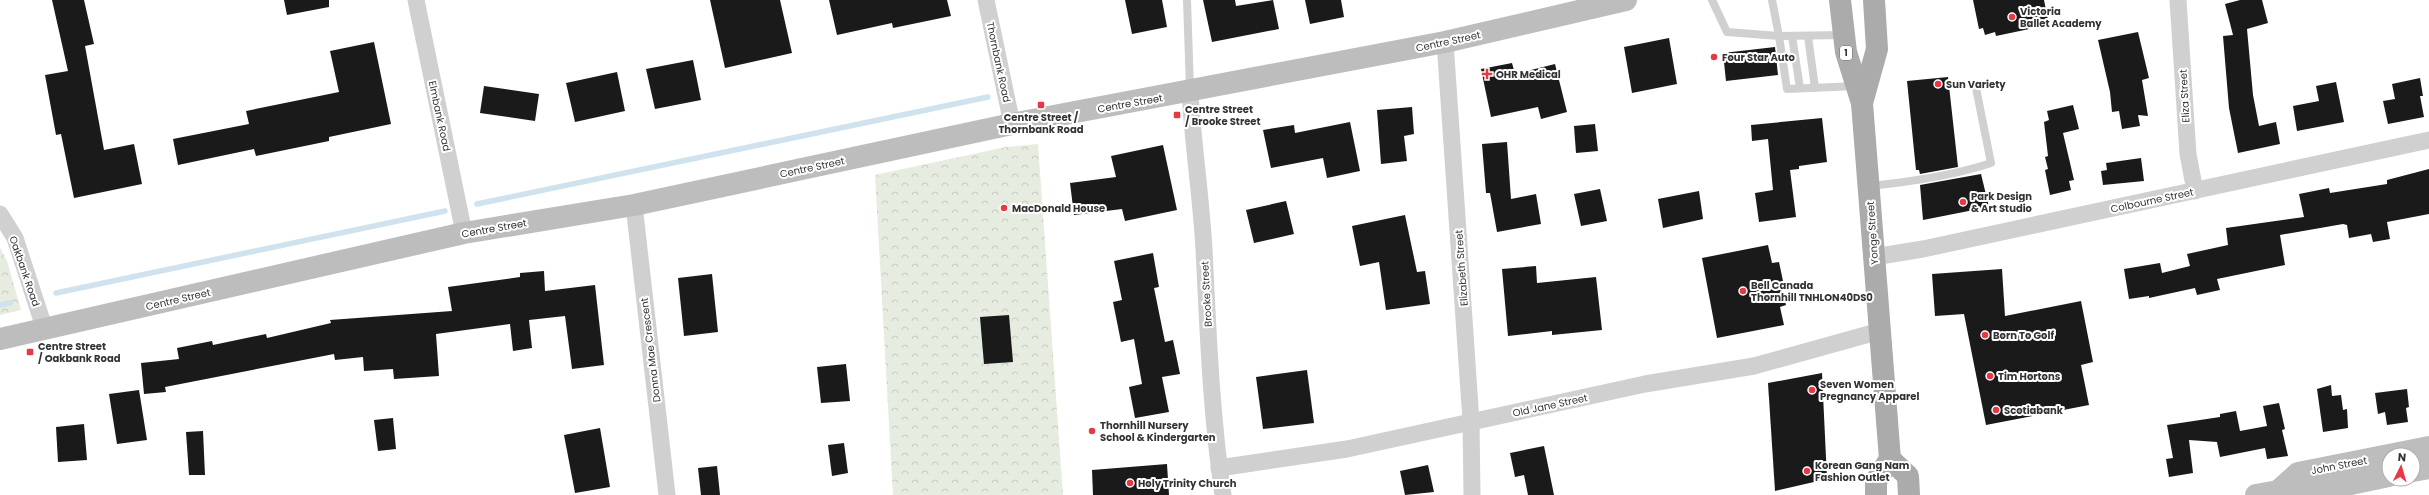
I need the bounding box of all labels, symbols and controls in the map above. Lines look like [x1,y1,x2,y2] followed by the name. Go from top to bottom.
[2020,4,2102,31] place label: Victoria Ballet Academy
[2007,12,2017,22] marker: Victoria Ballet Academy
[983,20,1014,104] street label: Thornbank Road
[1414,27,1482,56] street label: Centre Street
[1840,46,1852,60] road number: 1
[1722,50,1796,65] place label: Four Star Auto
[1709,52,1719,62] marker: Four Star Auto
[1496,67,1561,82] place label: OHR Medical
[1481,68,1493,80] marker: OHR Medical
[2176,69,2193,123] street label: Eliza Street
[1946,77,2006,92] place label: Sun Variety
[1933,79,1943,89] marker: Sun Variety
[425,80,454,153] street label: Elmbank Road
[1096,90,1164,117] street label: Centre Street
[1036,100,1046,110] marker: Centre Street / Thornbank Road
[1185,102,1261,129] place label: Centre Street / Brooke Street
[998,110,1084,137] place label: Centre Street / Thornbank Road
[1172,110,1182,120] marker: Centre Street / Brooke Street
[778,153,846,182] street label: Centre Street
[2109,184,2195,217] street label: Colbourne Street
[1971,189,2033,216] place label: Park Design & Art Studio
[1958,197,1968,207] marker: Park Design & Art Studio
[1863,200,1882,265] street label: Yonge Street
[1012,201,1105,216] place label: MacDonald House
[999,203,1009,213] marker: MacDonald House
[460,215,528,242] street label: Centre Street
[1451,229,1472,307] street label: Elizabeth Street
[5,234,44,308] street label: Oakbank Road
[1197,260,1216,327] street label: Brooke Street
[1751,278,1873,305] place label: Bell Canada Thornhill TNHLON40DS0
[144,285,212,314] street label: Centre Street
[1738,286,1748,296] marker: Bell Canada Thornhill TNHLON40DS0
[637,297,664,403] street label: Donna Mae Crescent
[1993,328,2054,343] place label: Born To Golf
[1980,330,1990,340] marker: Born To Golf
[38,339,121,366] place label: Centre Street / Oakbank Road
[25,347,35,357] marker: Centre Street / Oakbank Road
[1998,369,2061,384] place label: Tim Hortons
[1985,371,1995,381] marker: Tim Hortons
[1820,377,1919,404] place label: Seven Women Pregnancy Apparel
[1807,385,1817,395] marker: Seven Women Pregnancy Apparel
[1511,390,1589,421] street label: Old Jane Street
[2004,403,2064,418] place label: Scotiabank
[1991,405,2001,415] marker: Scotiabank
[1100,418,1216,445] place label: Thornhill Nursery School & Kindergarten
[1087,426,1097,436] marker: Thornhill Nursery School & Kindergarten
[2381,447,2421,487] north arrow
[2397,449,2407,465] text: N
[2310,453,2369,478] street label: John Street
[1815,458,1910,485] place label: Korean Gang Nam Fashion Outlet
[1802,466,1812,476] marker: Korean Gang Nam Fashion Outlet
[1138,476,1237,491] place label: Holy Trinity Church
[1125,478,1135,488] marker: Holy Trinity Church

